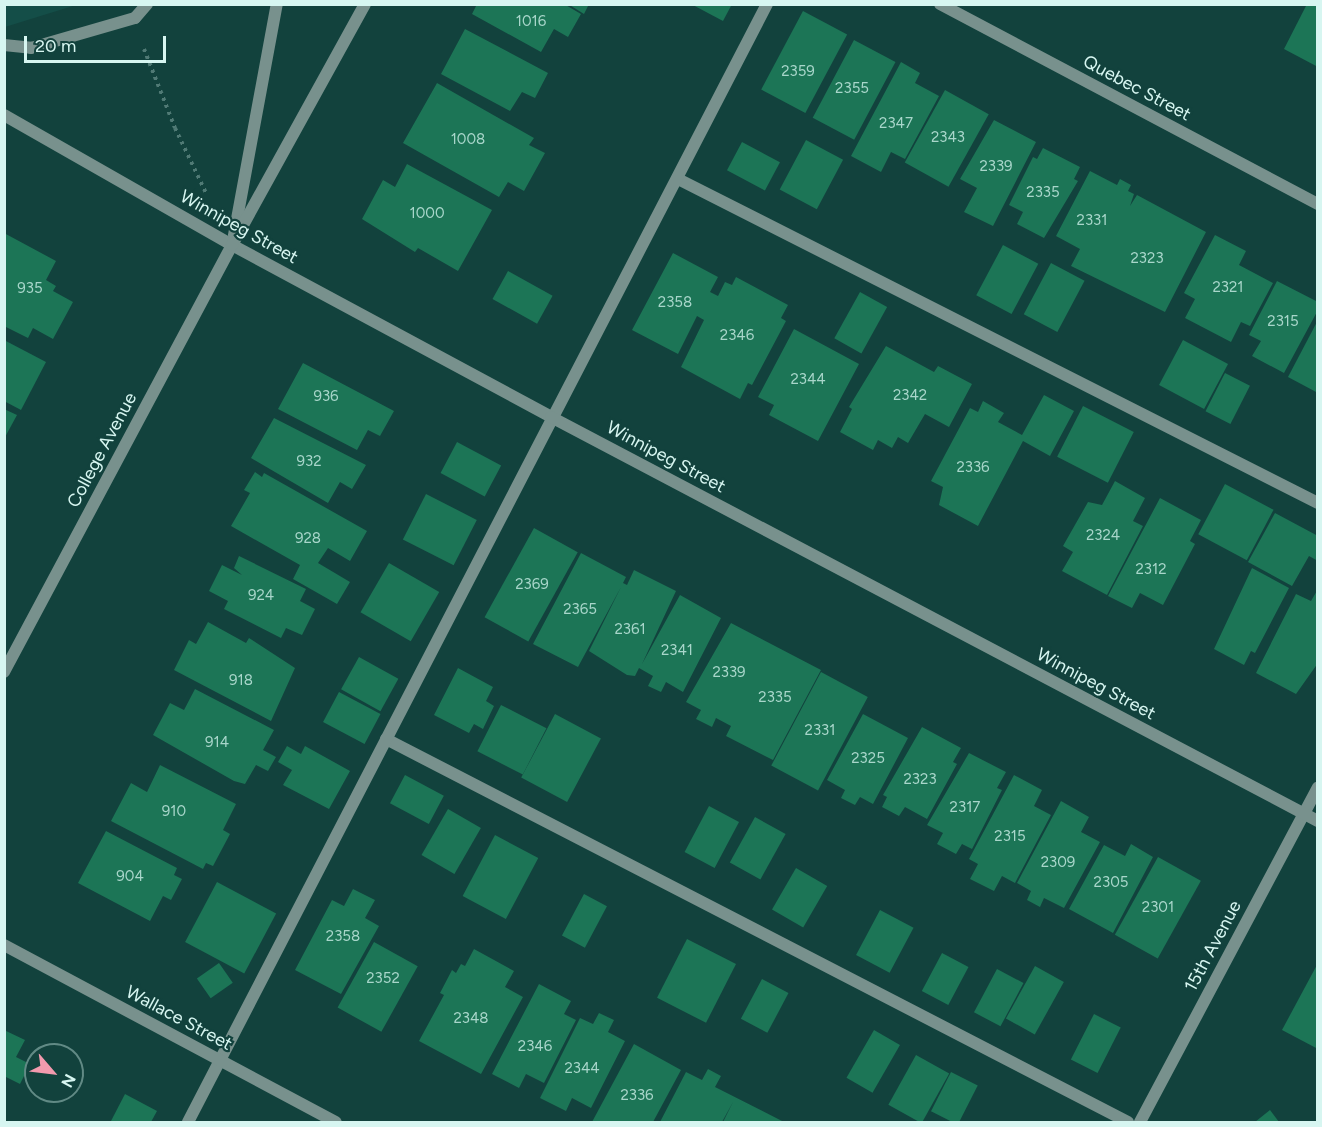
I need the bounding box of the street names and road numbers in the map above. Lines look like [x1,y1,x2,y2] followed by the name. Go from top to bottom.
[1079,51,1195,125] street label: Quebec Street
[176,186,302,268] street label: Winnipeg Street
[63,389,141,511] street label: College Avenue
[603,417,729,497] street label: Winnipeg Street
[1033,644,1159,724] street label: Winnipeg Street
[1180,897,1246,995] street label: 15th Avenue
[122,981,236,1055] street label: Wallace Street

